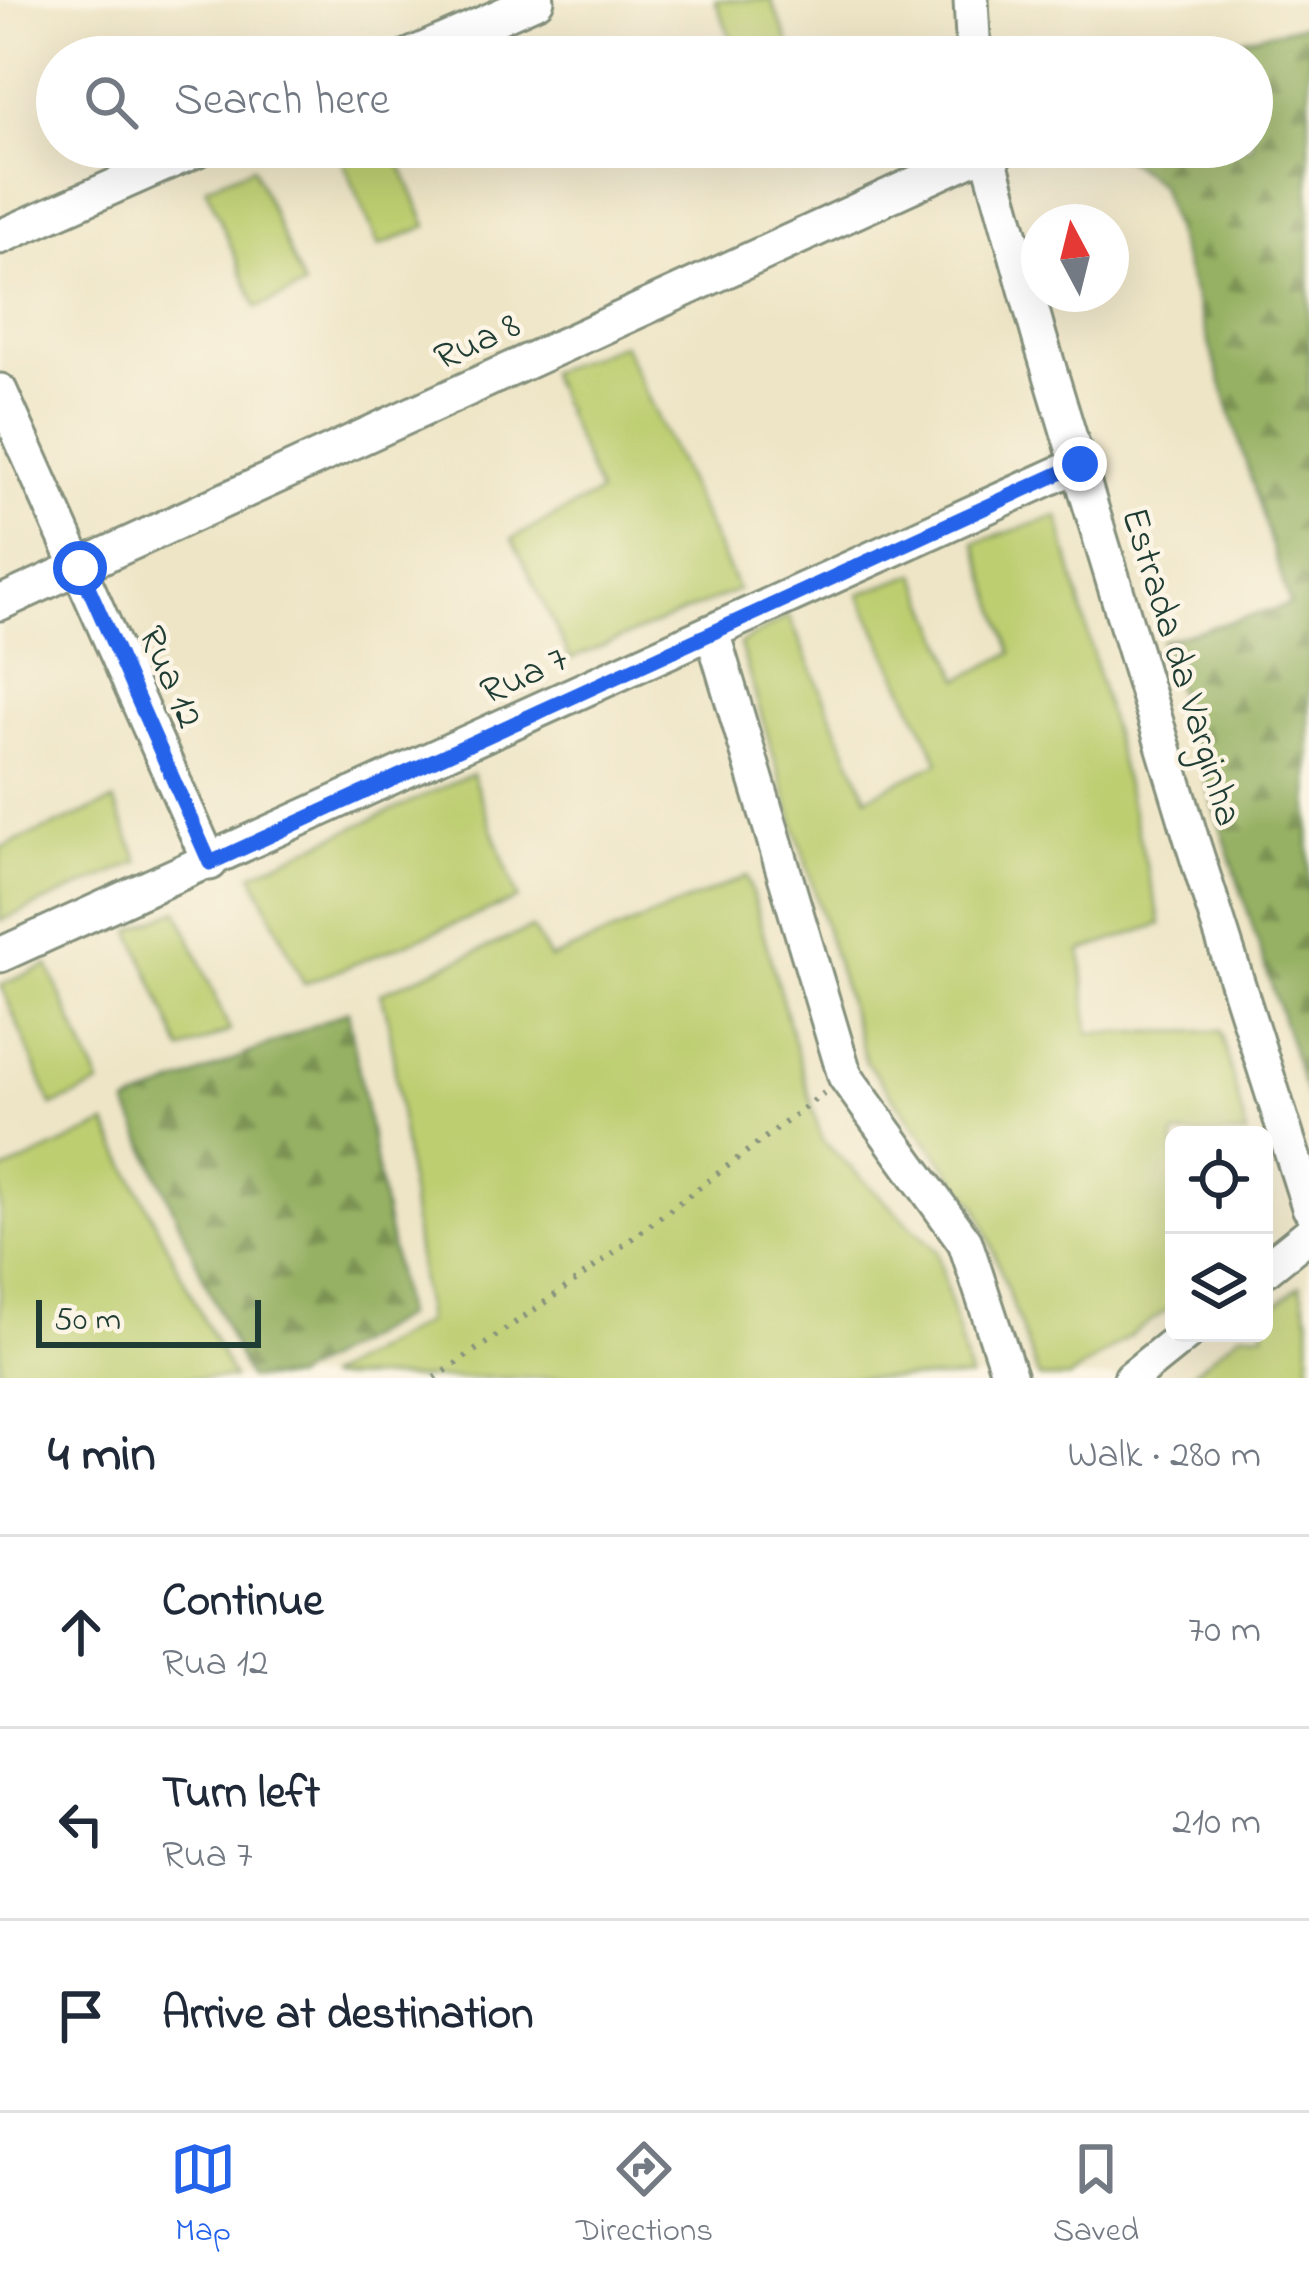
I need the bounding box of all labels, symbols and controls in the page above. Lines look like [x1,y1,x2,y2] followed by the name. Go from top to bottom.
[36,36,1273,168] search box
[78,69,144,135] icon: search
[174,69,390,135] text: Search here
[1021,204,1129,312] north arrow
[425,298,530,388] street label: Rua 8
[1053,437,1107,491] route end
[1104,501,1255,833] street label: Estrada da Varginha
[53,541,107,595] route start
[121,618,217,738] street label: Rua 12
[472,632,578,722] street label: Rua 7
[1165,1126,1273,1342] map controls
[1165,1126,1273,1234] button: locate
[1165,1234,1273,1342] button: layers
[36,1294,261,1347] scale bar
[54,1297,121,1345] text: 50 m
[48,1419,156,1494] text: 4 min
[1067,1428,1261,1485] text: Walk · 280 m
[162,1570,323,1636] text: Continue
[48,1599,114,1665] icon: ahead
[1188,1603,1261,1660] text: 70 m
[162,1636,268,1693] text: Rua 12
[162,1762,320,1828] text: Turn left
[48,1791,114,1857] icon: left
[1172,1795,1261,1852] text: 210 m
[162,1828,253,1885] text: Rua 7
[48,1983,114,2049] icon: arrive
[162,1983,533,2049] text: Arrive at destination
[170,2136,236,2256] tab: Map
[576,2136,713,2256] tab: Directions
[1053,2136,1139,2256] tab: Saved

